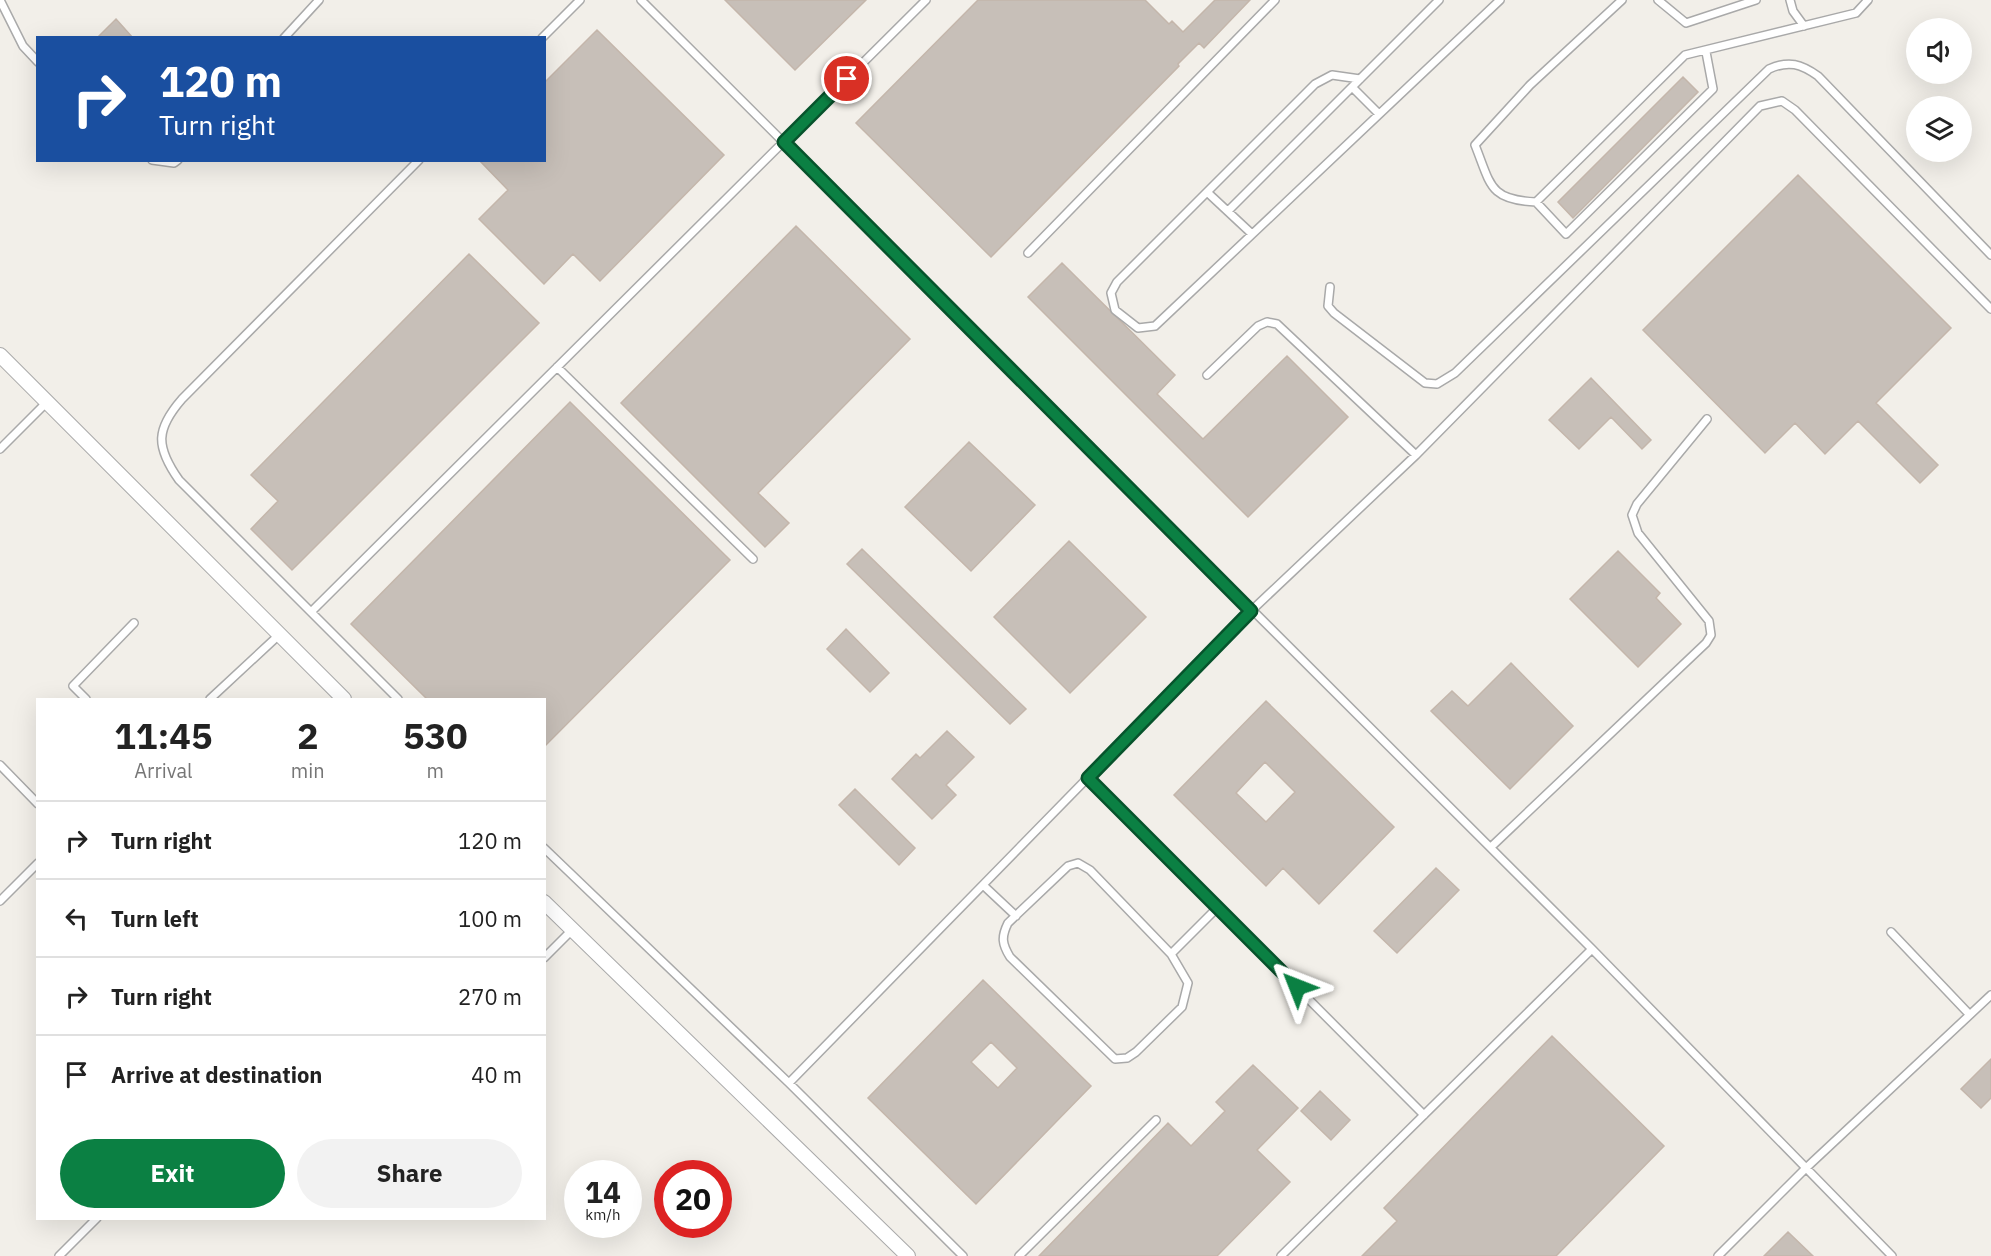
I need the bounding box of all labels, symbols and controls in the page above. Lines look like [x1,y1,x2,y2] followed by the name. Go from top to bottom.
[1906,18,1972,162] map controls
[1906,18,1972,84] button: sound
[821,53,872,104] pin
[159,54,282,109] text: 120 m
[60,60,138,138] icon: right
[830,62,863,95] icon: arrive
[1906,96,1972,162] button: layers
[159,107,276,142] text: Turn right
[114,712,213,759] text: 11:45
[297,712,319,759] text: 2
[403,712,468,759] text: 530
[134,757,193,784] text: Arrival
[291,757,325,784] text: min
[427,757,444,784] text: m
[60,824,93,857] icon: right
[111,826,212,855] text: Turn right
[458,826,522,855] text: 120 m
[60,902,93,935] icon: left
[111,904,199,933] text: Turn left
[458,904,522,933] text: 100 m
[1265,955,1329,1019] position arrow
[60,980,93,1013] icon: right
[111,982,212,1011] text: Turn right
[458,982,522,1011] text: 270 m
[60,1058,93,1091] icon: arrive
[111,1060,322,1089] text: Arrive at destination
[471,1060,522,1089] text: 40 m
[60,1139,285,1208] button: Exit
[297,1139,522,1208] button: Share
[654,1160,732,1238] speed limit sign: 20
[585,1172,621,1211] text: 14
[585,1205,621,1224] text: km/h

